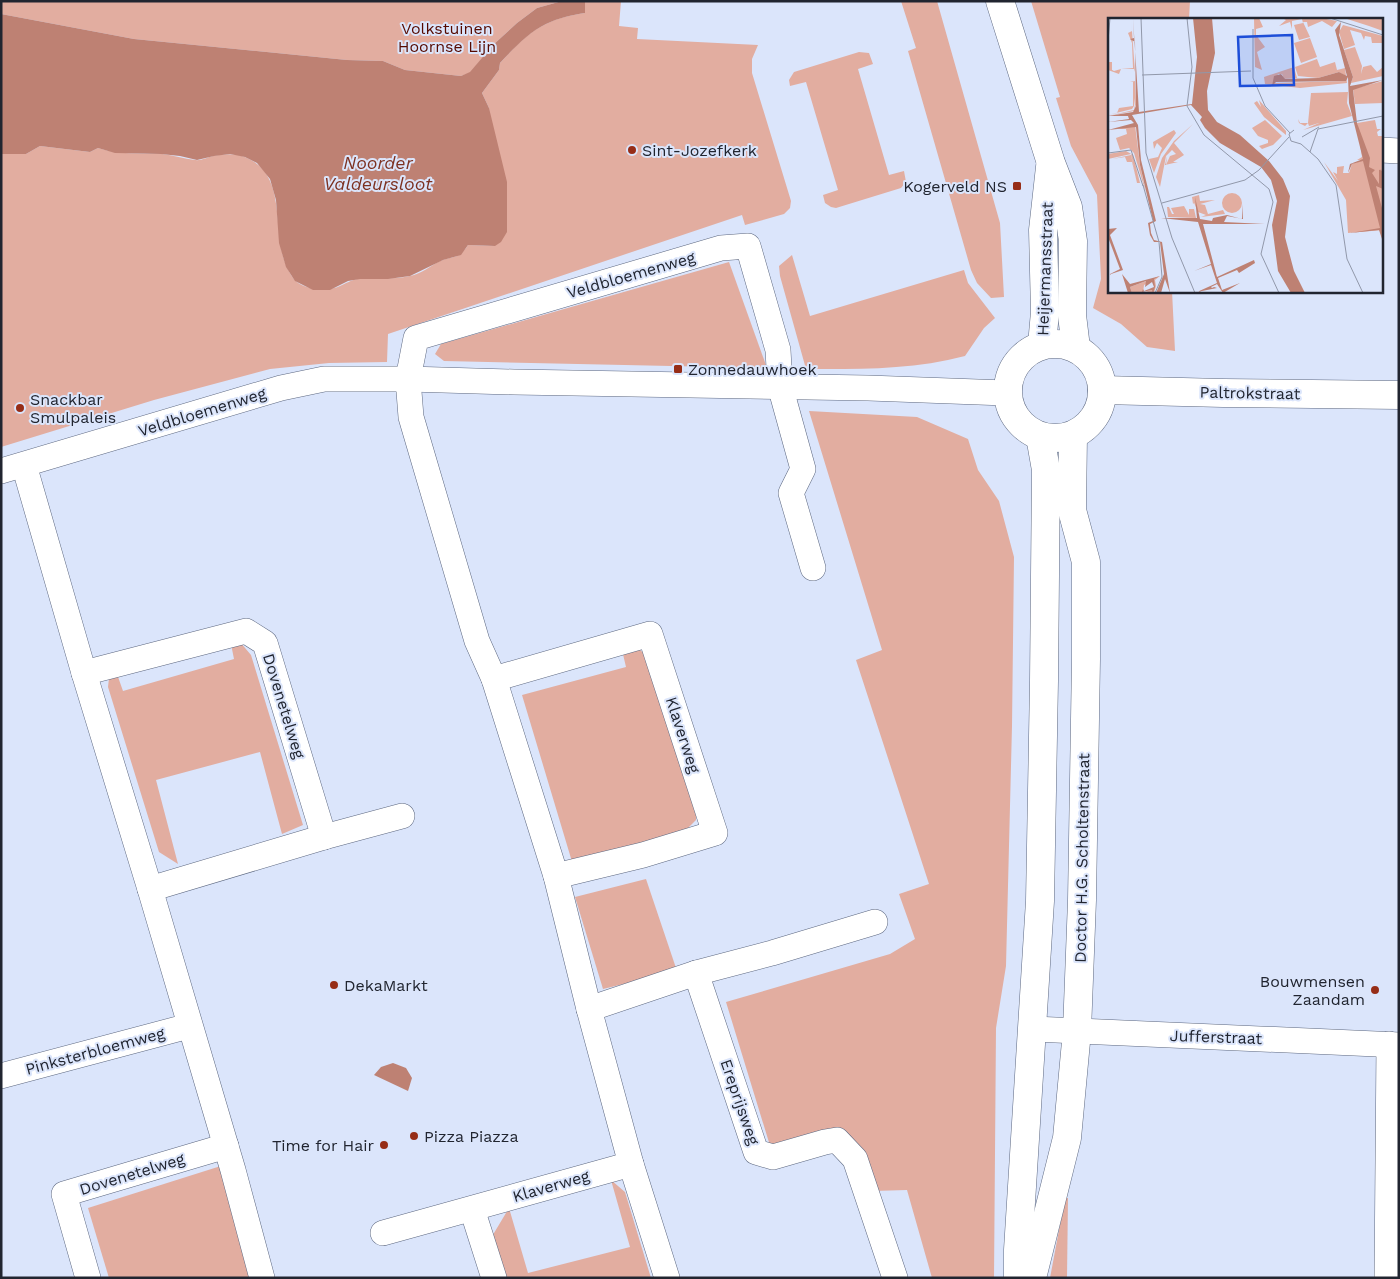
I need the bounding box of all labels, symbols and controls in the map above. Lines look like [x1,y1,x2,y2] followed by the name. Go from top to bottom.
[1108,18,1382,292] inset map
[398,19,496,56] park label: Volkstuinen Hoornse Lijn
[642,141,757,160] place label: Sint-Jozefkerk
[626,144,638,156] marker: Sint-Jozefkerk
[324,152,433,194] water label: Noorder Valdeursloot
[903,177,1007,196] place label: Kogerveld NS
[1011,180,1023,192] marker: Kogerveld NS
[1033,202,1057,336] street label: Heijermansstraat
[565,247,698,302] street label: Veldbloemenweg
[688,360,816,379] place label: Zonnedauwhoek
[672,363,684,375] marker: Zonnedauwhoek
[136,383,269,440] street label: Veldbloemenweg
[1199,383,1301,403] street label: Paltrokstraat
[30,390,116,427] place label: Snackbar Smulpaleis
[14,402,26,414] marker: Snackbar Smulpaleis
[259,651,309,761] street label: Dovenetelweg
[662,694,704,776] street label: Klaverweg
[1071,753,1093,963] street label: Doctor H.G. Scholtenstraat
[1260,972,1365,1009] place label: Bouwmensen Zaandam
[344,976,428,995] place label: DekaMarkt
[328,979,340,991] marker: DekaMarkt
[1369,984,1381,996] marker: Bouwmensen Zaandam
[23,1023,167,1079] street label: Pinksterbloemweg
[1169,1026,1263,1048] street label: Jufferstraat
[716,1057,764,1148] street label: Ereprijsweg
[424,1127,518,1146] place label: Pizza Piazza
[408,1130,420,1142] marker: Pizza Piazza
[272,1136,374,1155] place label: Time for Hair
[378,1139,390,1151] marker: Time for Hair
[77,1149,187,1199] street label: Dovenetelweg
[510,1166,592,1206] street label: Klaverweg

